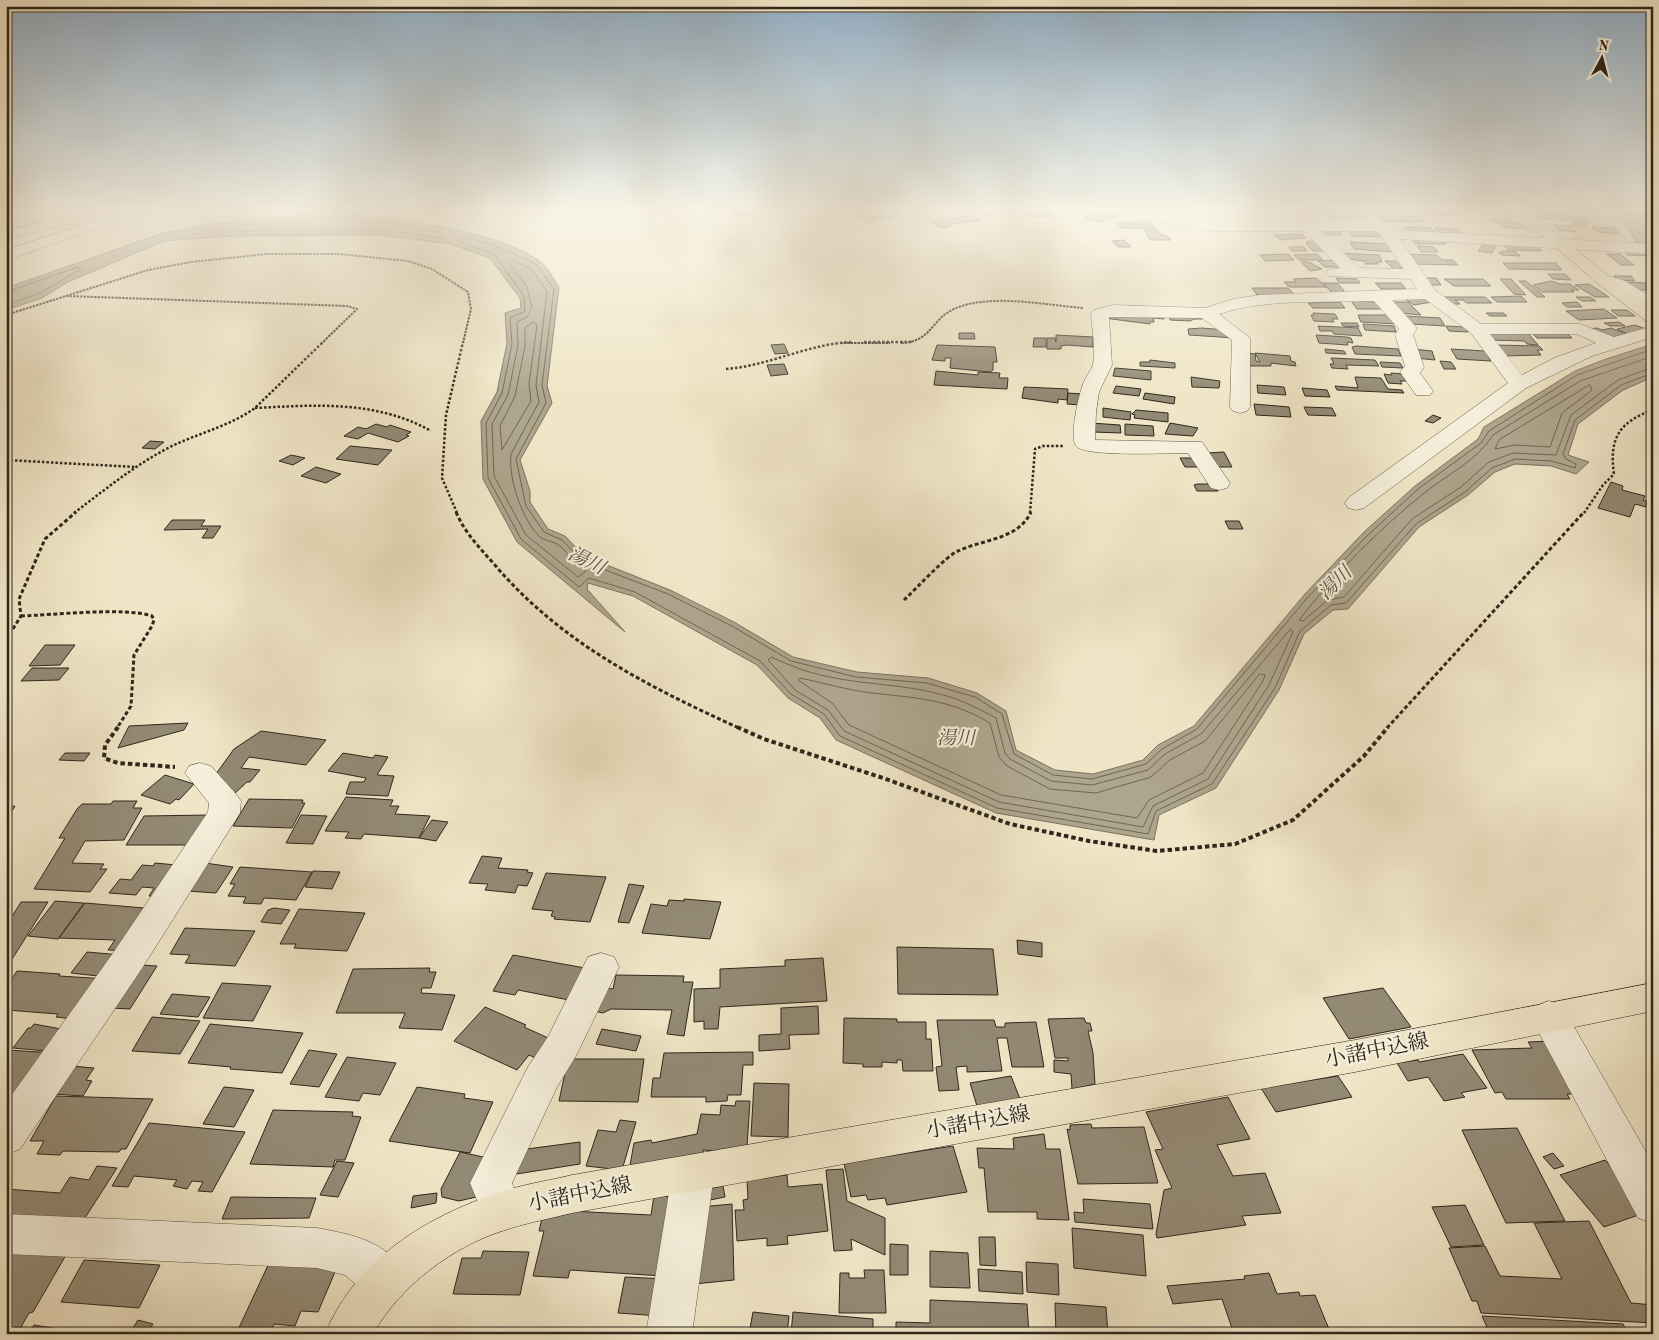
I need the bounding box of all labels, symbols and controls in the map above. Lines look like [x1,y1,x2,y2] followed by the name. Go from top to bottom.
[1576,32,1626,82] north arrow
[1597,38,1610,54] text: N
[565,543,610,580] water label: 湯川
[1314,561,1358,604] water label: 湯川
[937,728,977,749] water label: 湯川
[1323,1029,1431,1071] street label: 小諸中込線
[924,1102,1032,1142] street label: 小諸中込線
[526,1173,634,1215] street label: 小諸中込線

